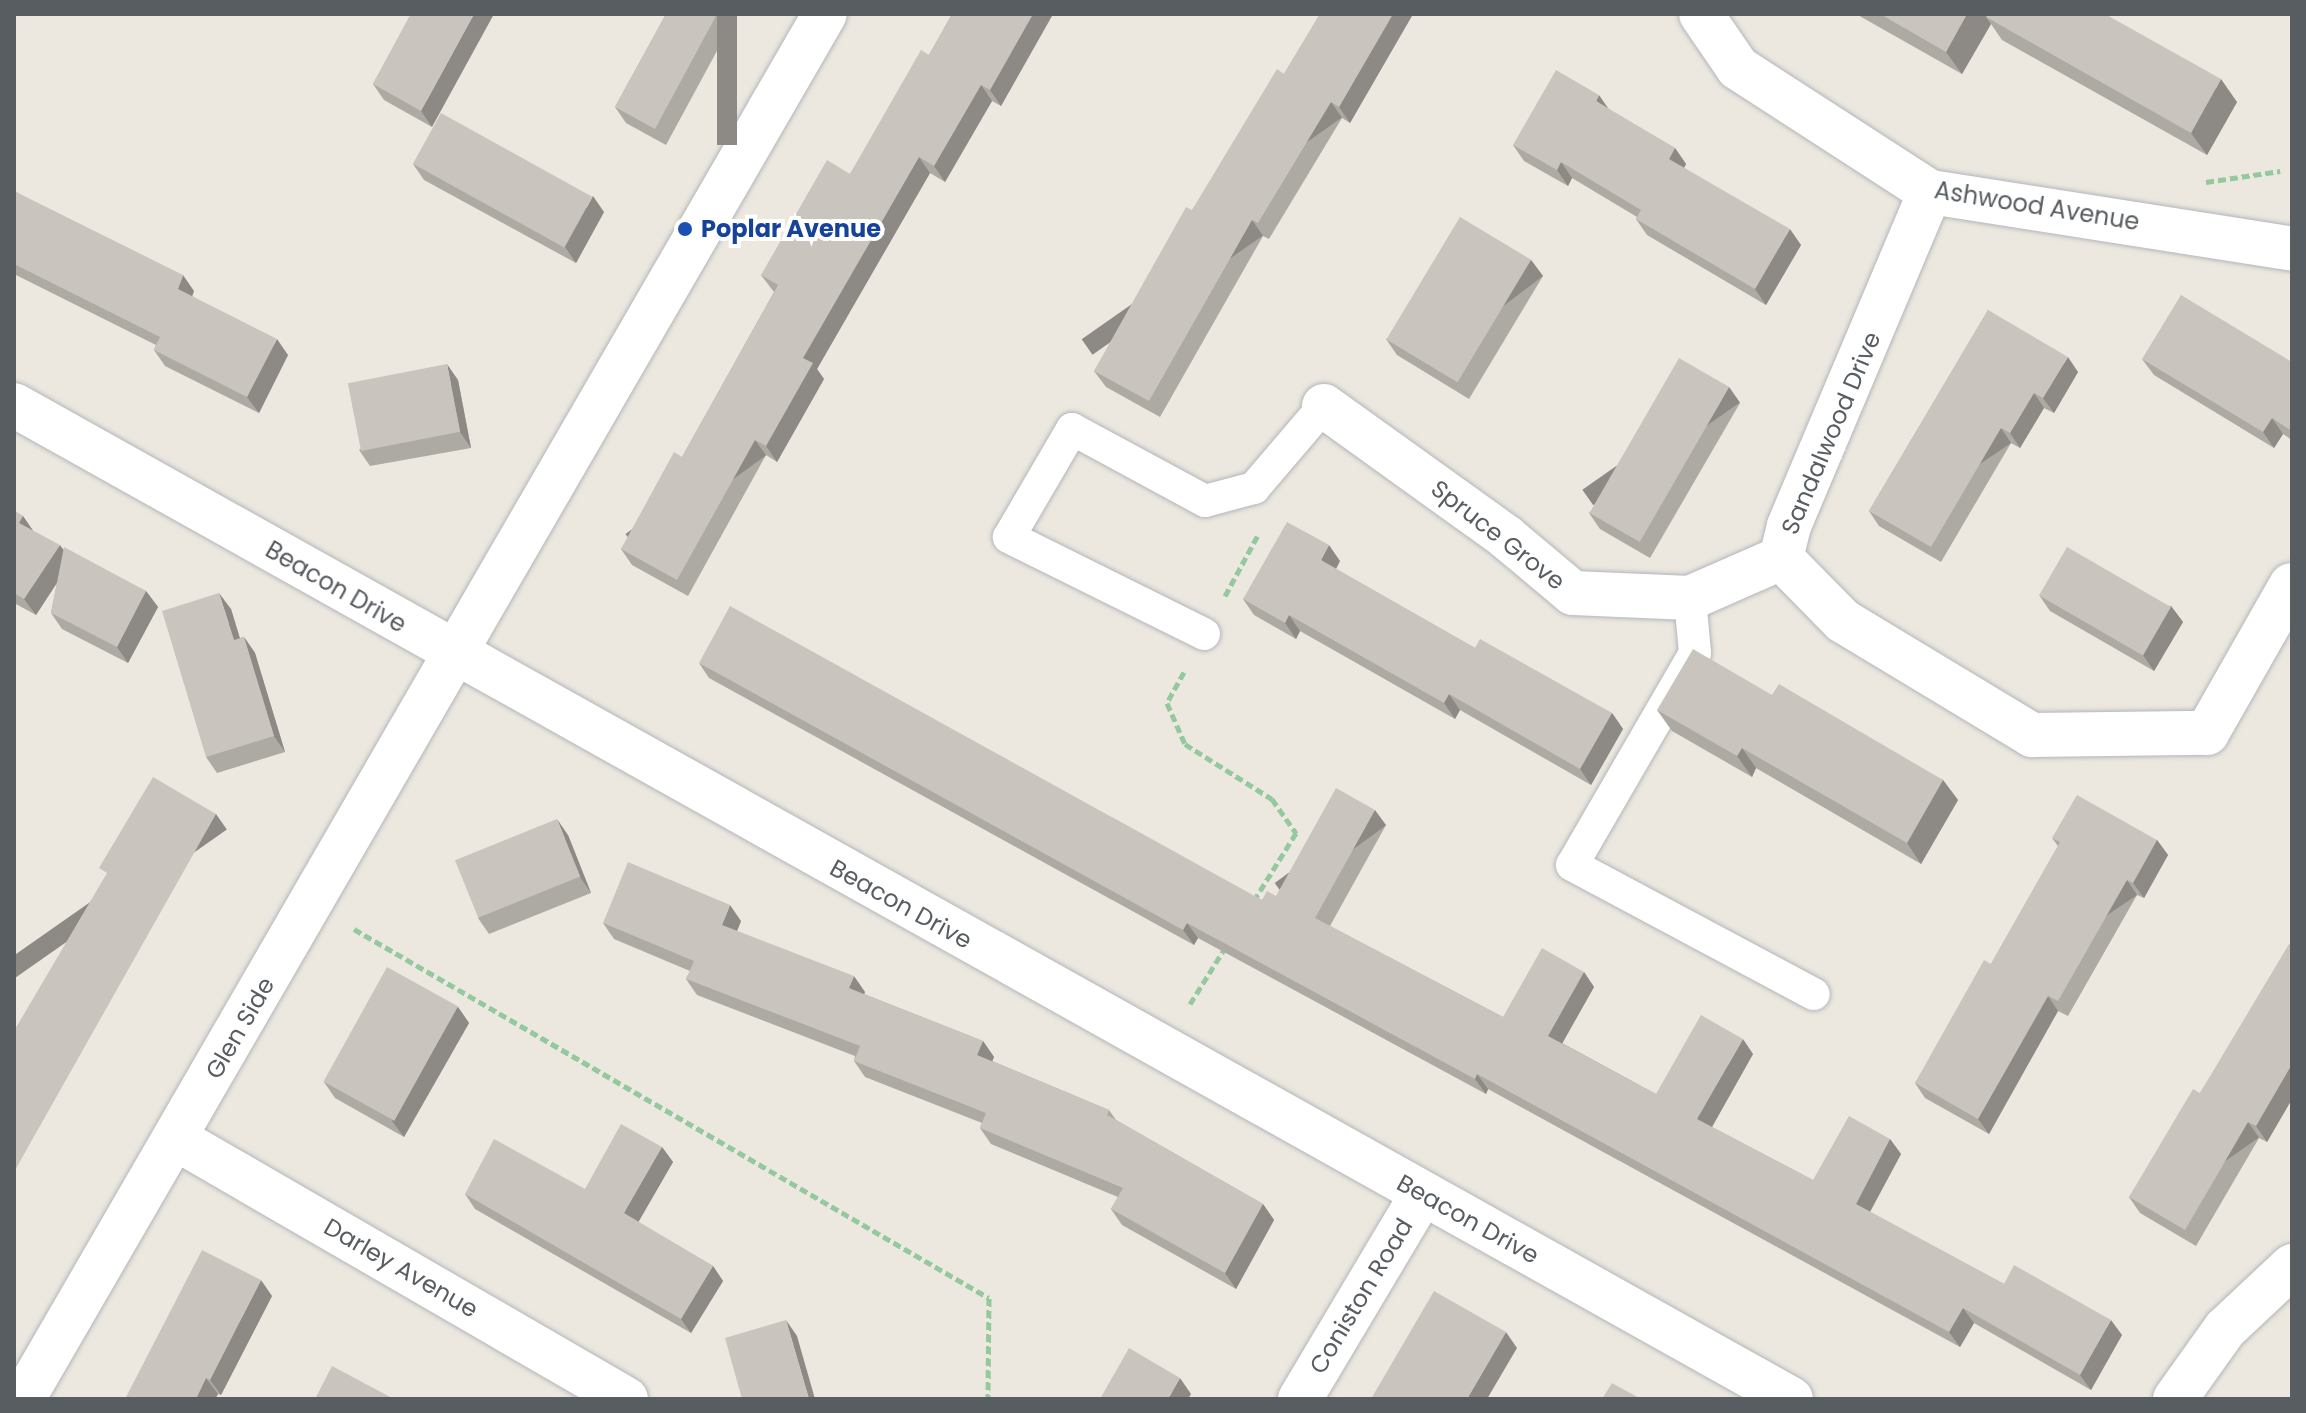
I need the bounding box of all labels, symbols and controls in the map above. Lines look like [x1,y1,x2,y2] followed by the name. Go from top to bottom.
[1932,176,2142,236] street label: Ashwood Avenue
[701,215,881,243] place label: Poplar Avenue
[676,220,694,238] marker: Poplar Avenue
[1775,327,1887,539] street label: Sandalwood Drive
[1425,474,1571,596] street label: Spruce Grove
[261,535,411,639] street label: Beacon Drive
[825,853,977,955] street label: Beacon Drive
[199,972,281,1084] street label: Glen Side
[1392,1168,1544,1270] street label: Beacon Drive
[319,1212,483,1324] street label: Darley Avenue
[1303,1213,1419,1379] street label: Coniston Road

